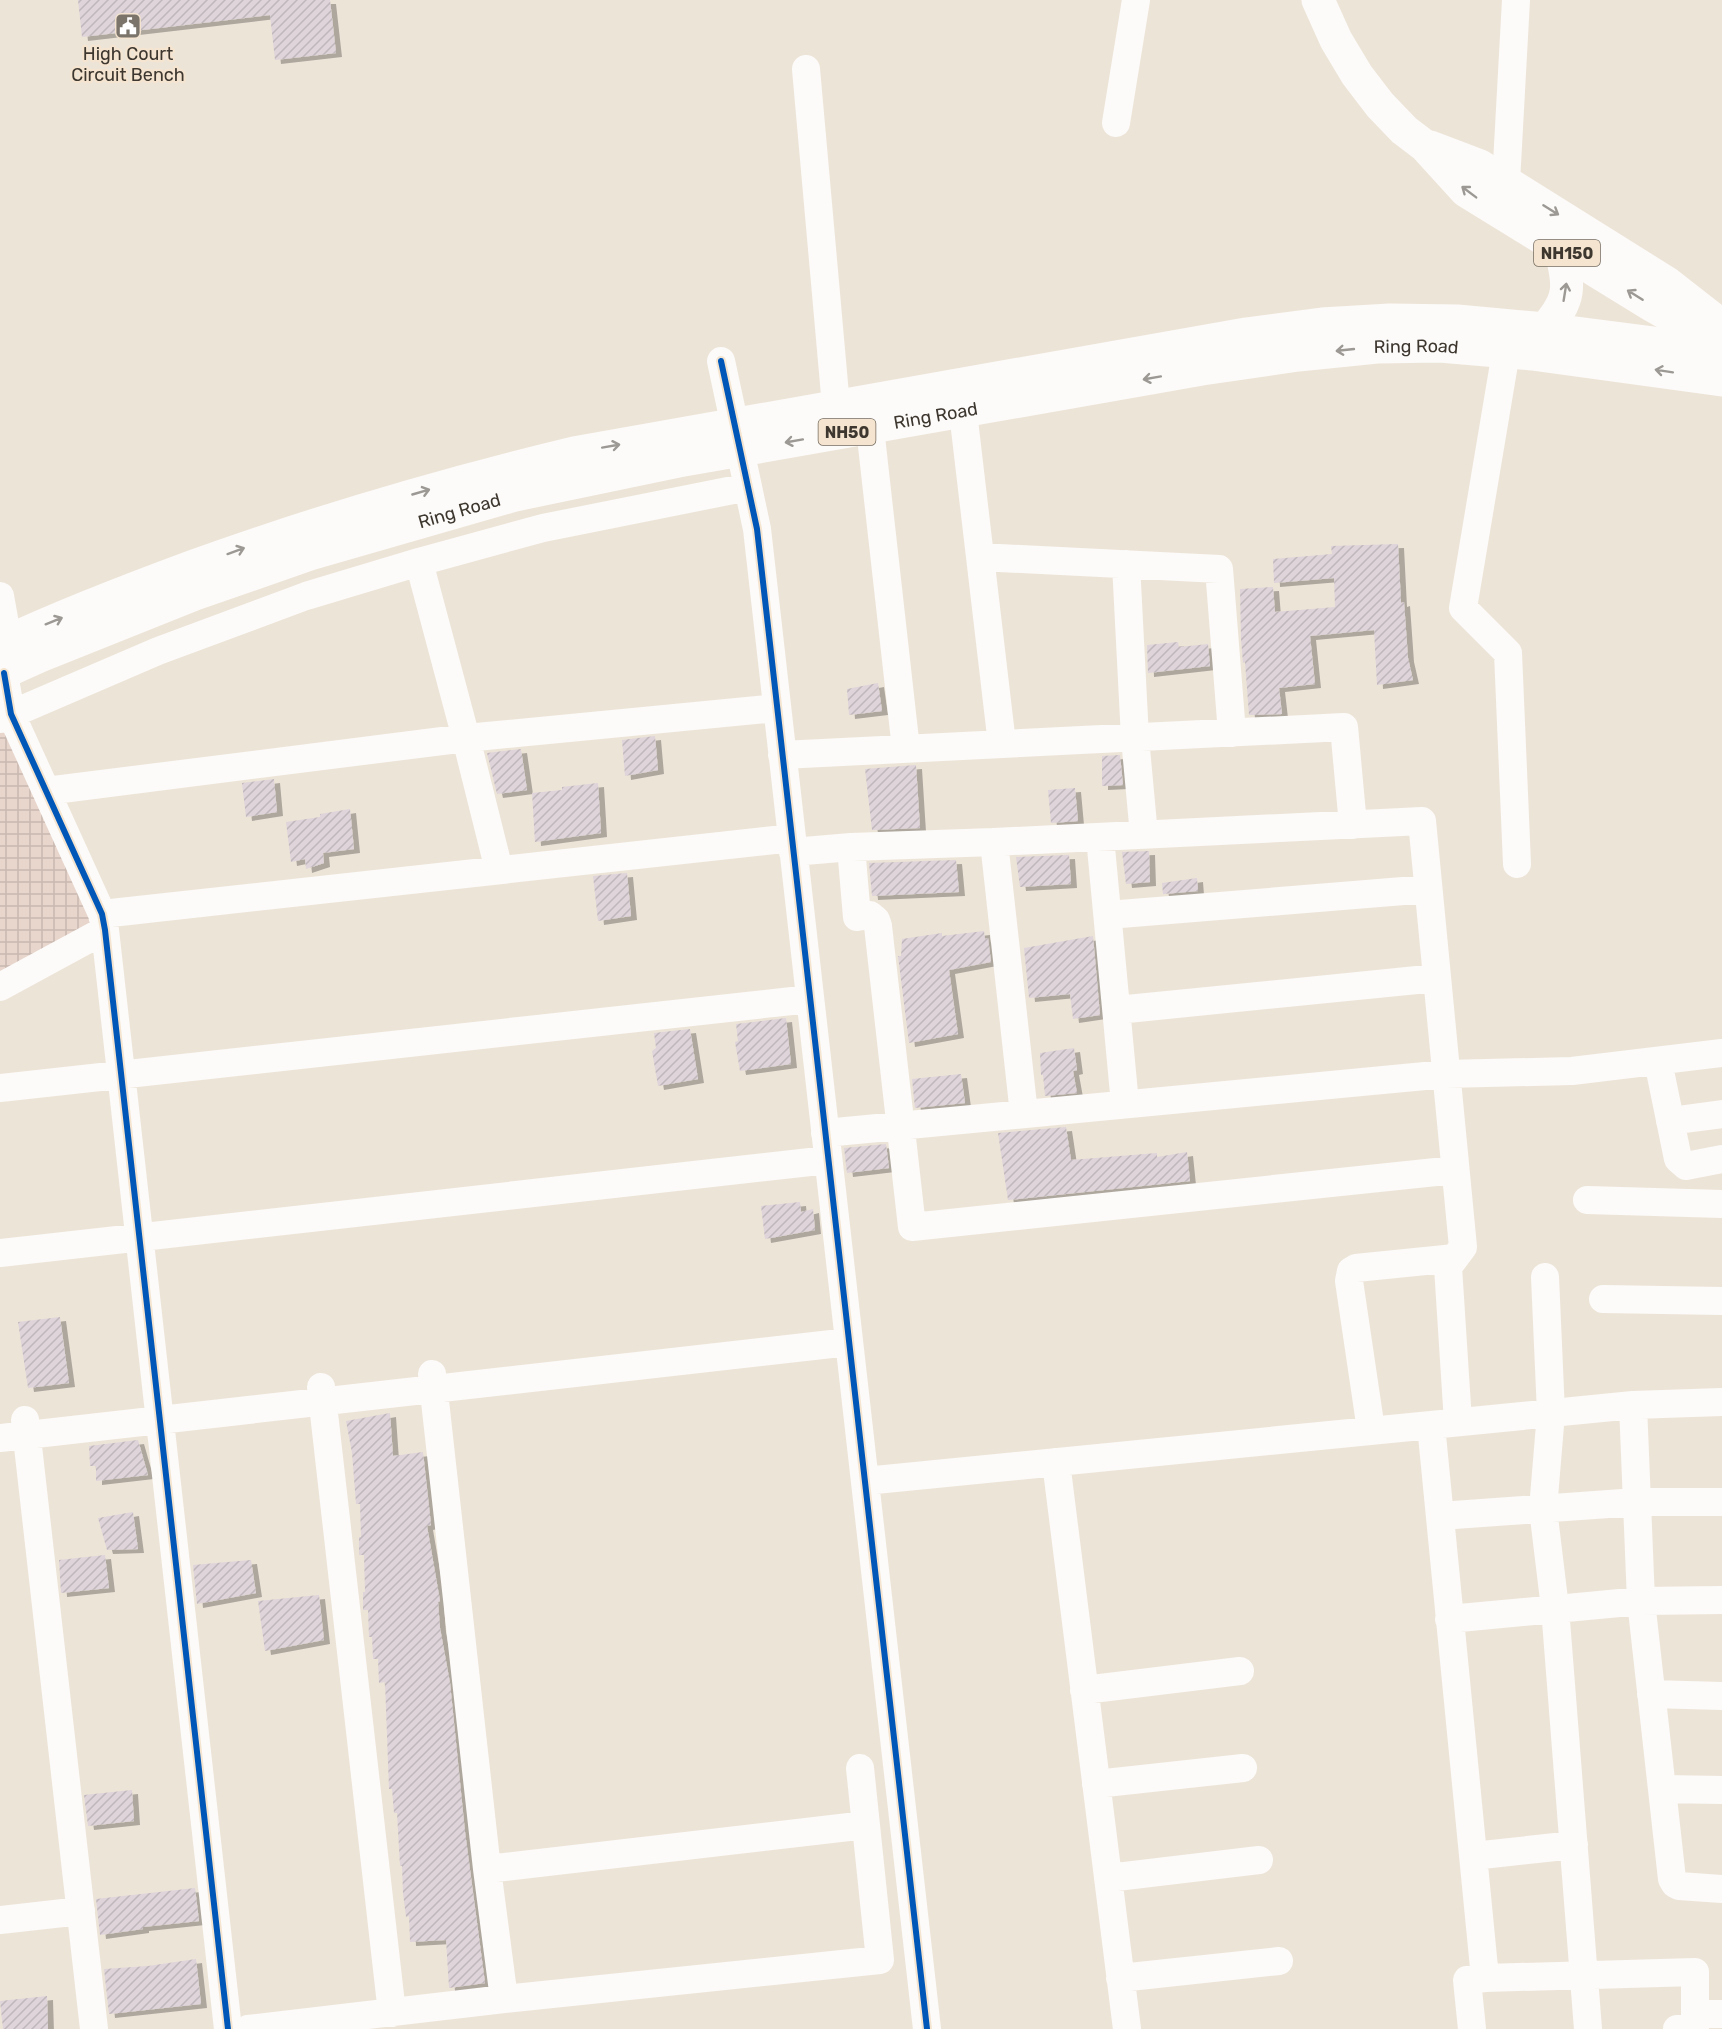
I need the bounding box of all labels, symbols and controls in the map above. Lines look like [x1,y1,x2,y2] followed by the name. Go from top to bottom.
[113,11,143,41] public building icon: High Court Circuit Bench
[71,43,185,86] place label: High Court Circuit Bench
[1462,186,1478,198] one-way arrow
[1542,205,1559,217] one-way arrow
[1534,240,1600,266] road number: NH150
[1560,283,1571,302] one-way arrow
[1627,288,1644,300] one-way arrow
[1374,335,1460,359] street label: Ring Road
[1335,345,1355,356] one-way arrow
[1655,366,1675,377] one-way arrow
[1142,373,1162,384] one-way arrow
[892,398,979,434] street label: Ring Road
[818,419,876,445] road number: NH50
[785,436,805,447] one-way arrow
[600,440,620,451] one-way arrow
[412,486,431,497] one-way arrow
[416,489,503,533] street label: Ring Road
[226,545,245,556] one-way arrow
[44,615,62,626] one-way arrow

